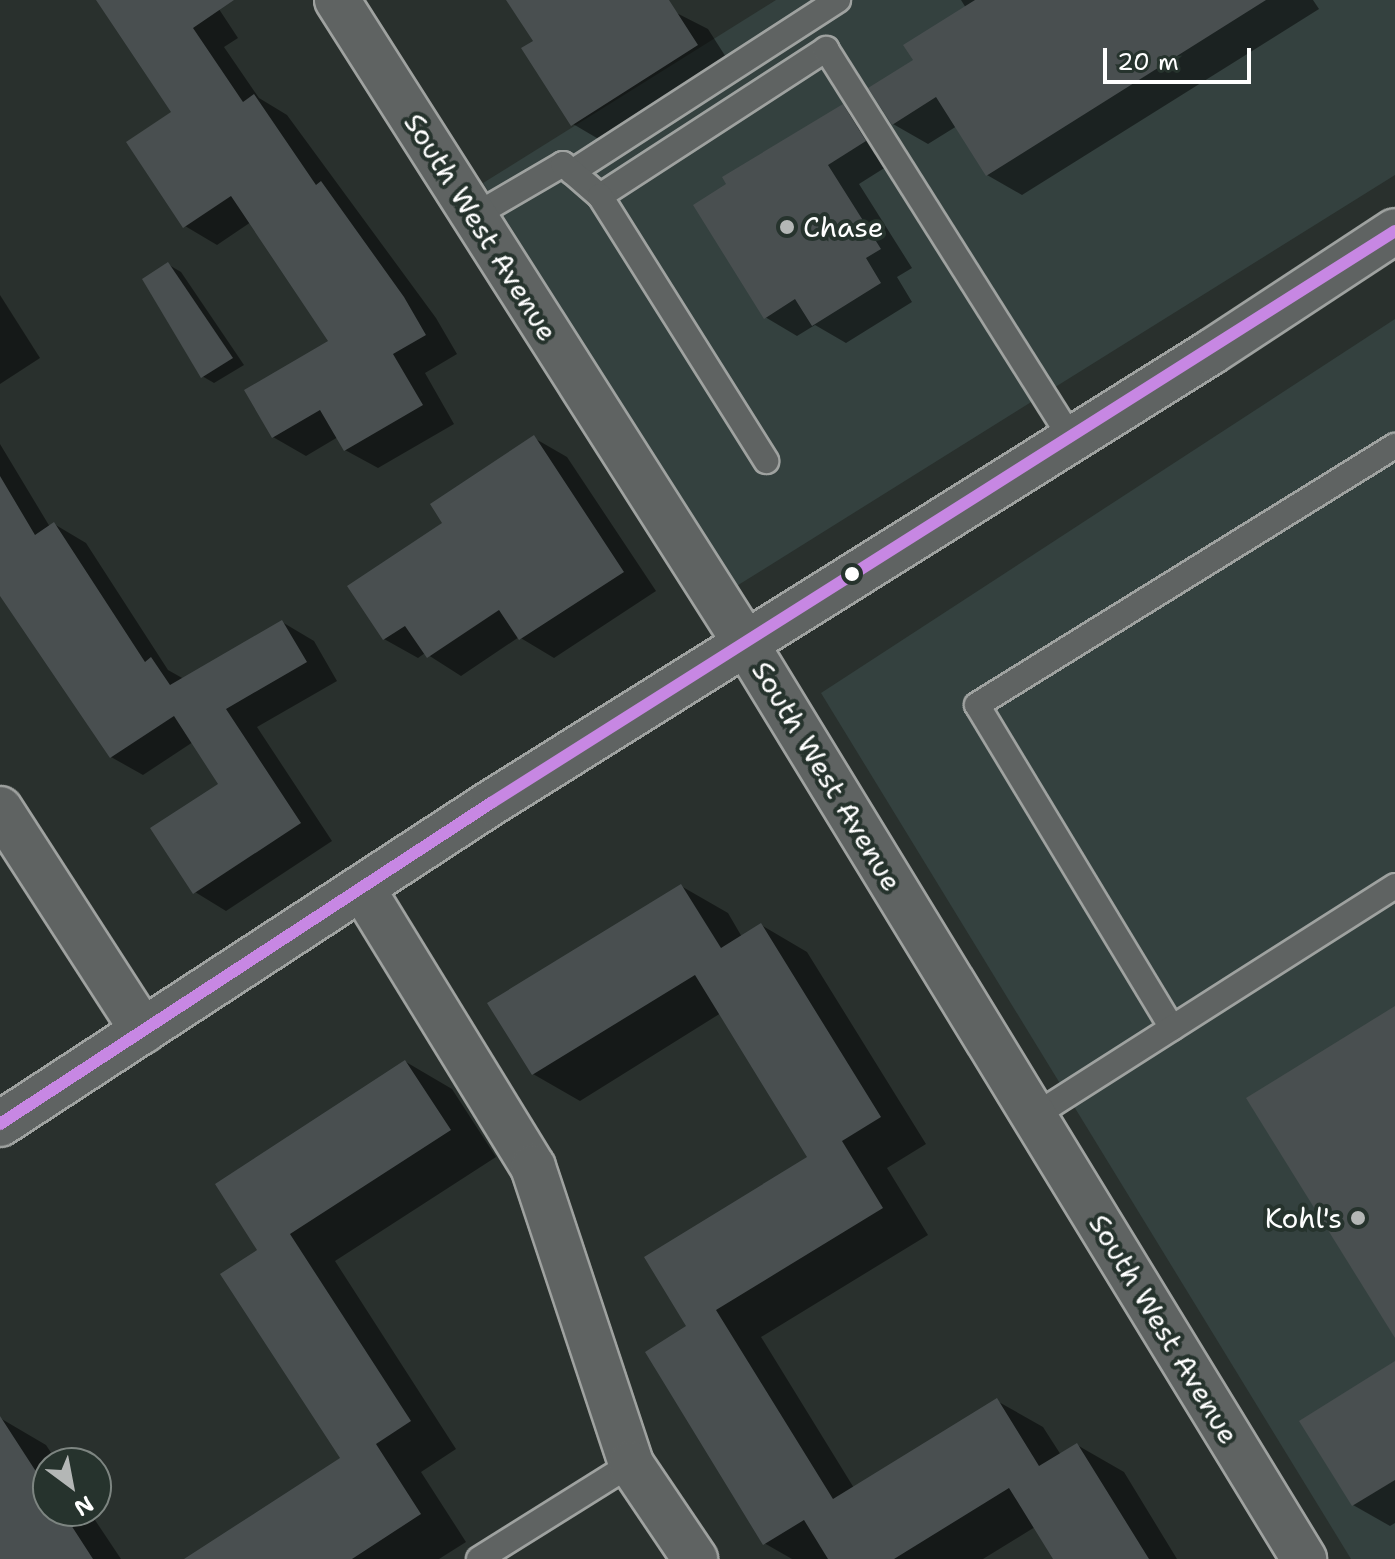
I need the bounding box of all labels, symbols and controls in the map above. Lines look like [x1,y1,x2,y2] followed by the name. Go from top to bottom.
[1107,32,1255,82] scale bar
[1117,46,1179,78] text: 20 m
[397,107,565,347] street label: South West Avenue
[803,210,884,244] place label: Chase
[778,218,796,236] marker: Chase
[844,566,860,582] unlabelled marker
[745,655,909,897] street label: South West Avenue
[1265,1201,1342,1235] place label: Kohl's
[1082,1208,1246,1450] street label: South West Avenue
[1349,1209,1367,1227] marker: Kohl's
[32,1447,112,1527] north arrow
[69,1489,99,1523] text: N

